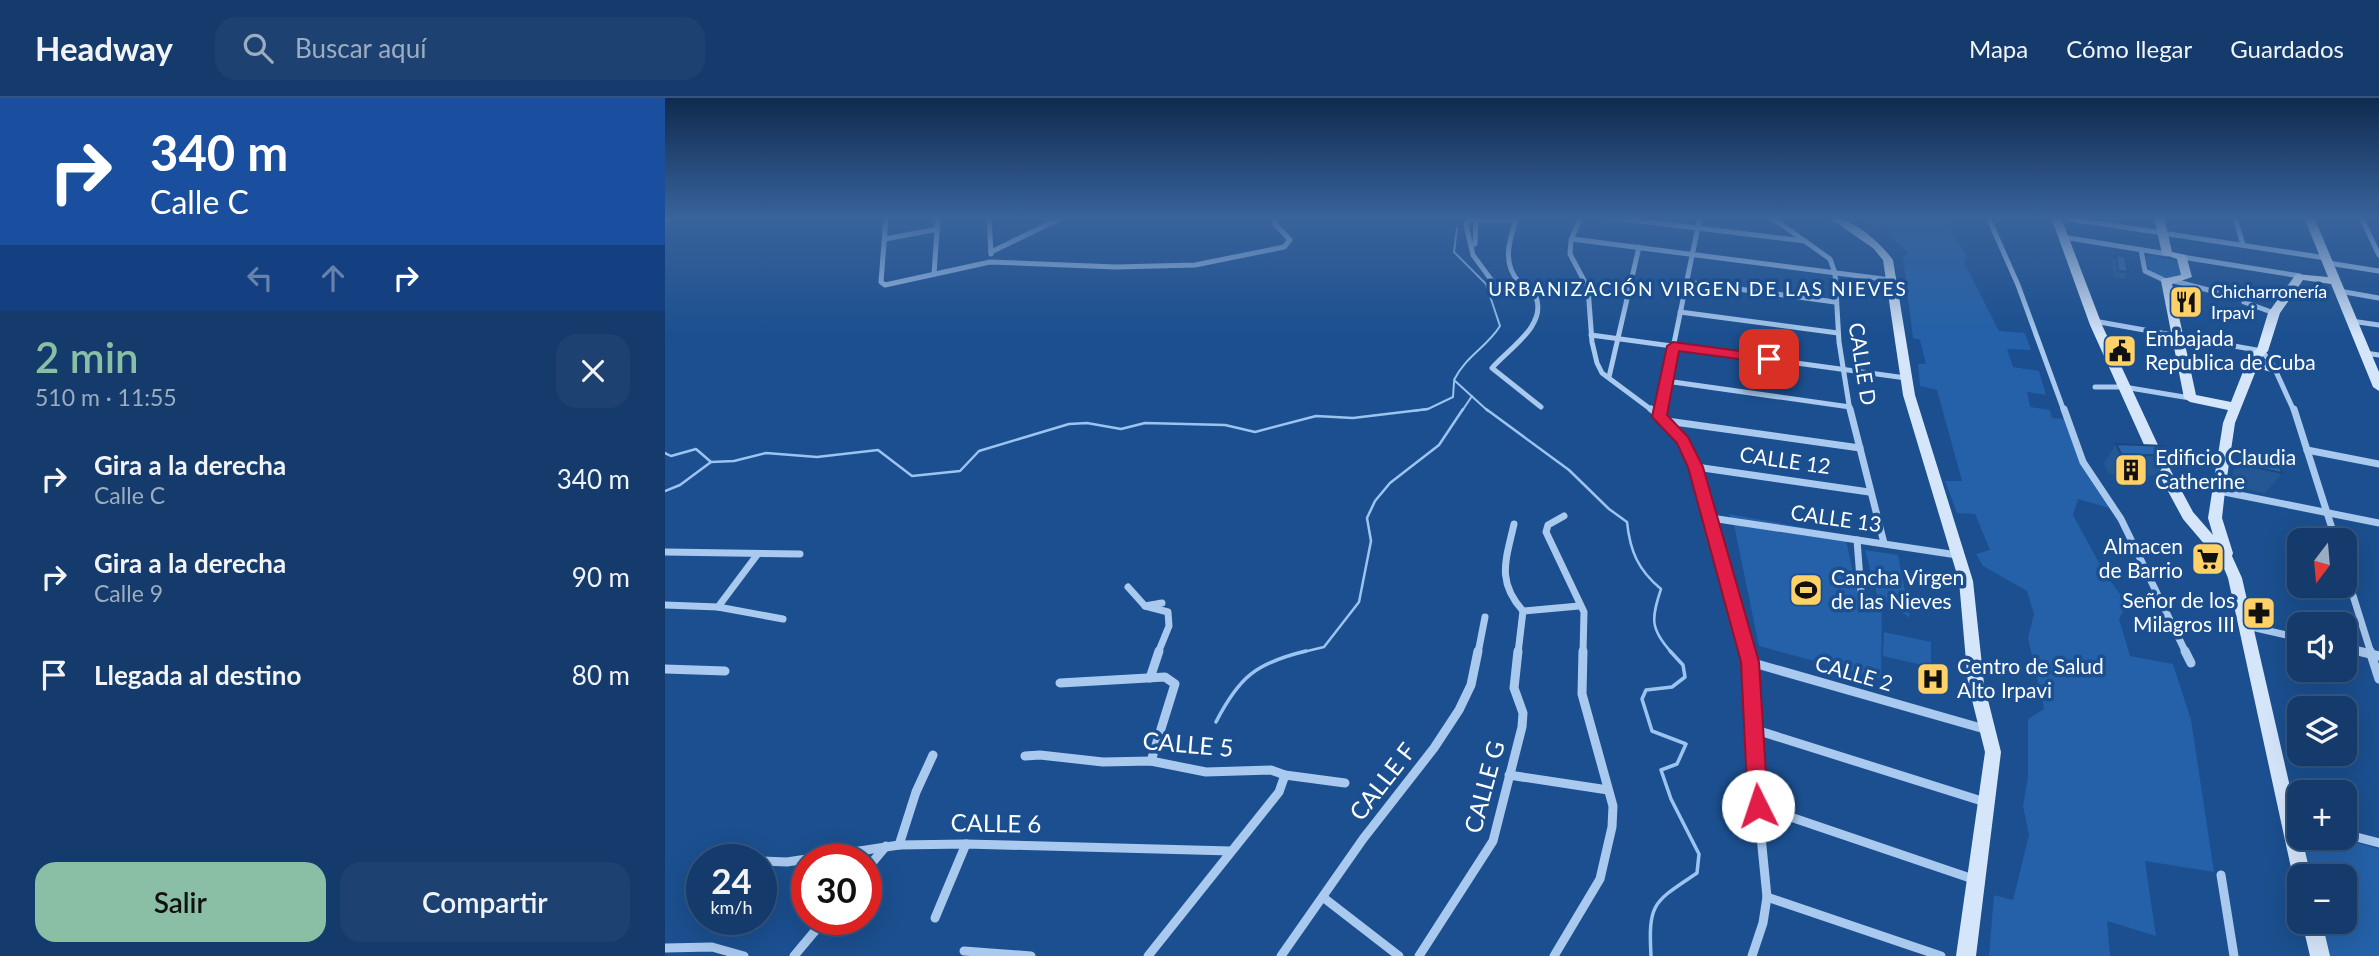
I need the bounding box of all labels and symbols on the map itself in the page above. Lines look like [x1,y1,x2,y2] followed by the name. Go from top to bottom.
[1488,277,1908,300] district label: URBANIZACIÓN VIRGEN DE LAS NIEVES
[2211,280,2327,323] place label: Chicharronería Irpavi
[2167,283,2205,321] restaurant icon: Chicharronería Irpavi
[1845,321,1882,407] street label: CALLE D
[2145,325,2316,374] place label: Embajada Republica de Cuba
[1739,329,1799,389] pin
[2101,332,2139,370] public building icon: Embajada Republica de Cuba
[1738,441,1832,478] street label: CALLE 12
[2155,444,2296,493] place label: Edificio Claudia Catherine
[2112,451,2150,489] building icon: Edificio Claudia Catherine
[1789,499,1883,536] street label: CALLE 13
[2287,528,2357,598] north arrow
[2099,533,2183,582] place label: Almacen de Barrio
[2189,540,2227,578] supermarket icon: Almacen de Barrio
[1831,564,1964,613] place label: Cancha Virgen de las Nieves
[1787,571,1825,609] sports icon: Cancha Virgen de las Nieves
[2122,587,2235,636] place label: Señor de los Milagros III
[2240,594,2278,632] pharmacy icon: Señor de los Milagros III
[1813,650,1896,696] street label: CALLE 2
[1957,653,2104,702] place label: Centro de Salud Alto Irpavi
[1914,660,1952,698] hospital icon: Centro de Salud Alto Irpavi
[1142,725,1235,762] street label: CALLE 5
[1343,736,1421,826] street label: CALLE F
[1457,737,1510,836] street label: CALLE G
[1721,769,1795,843] position arrow
[950,807,1042,838] street label: CALLE 6
[791,844,882,935] speed limit sign: 30

